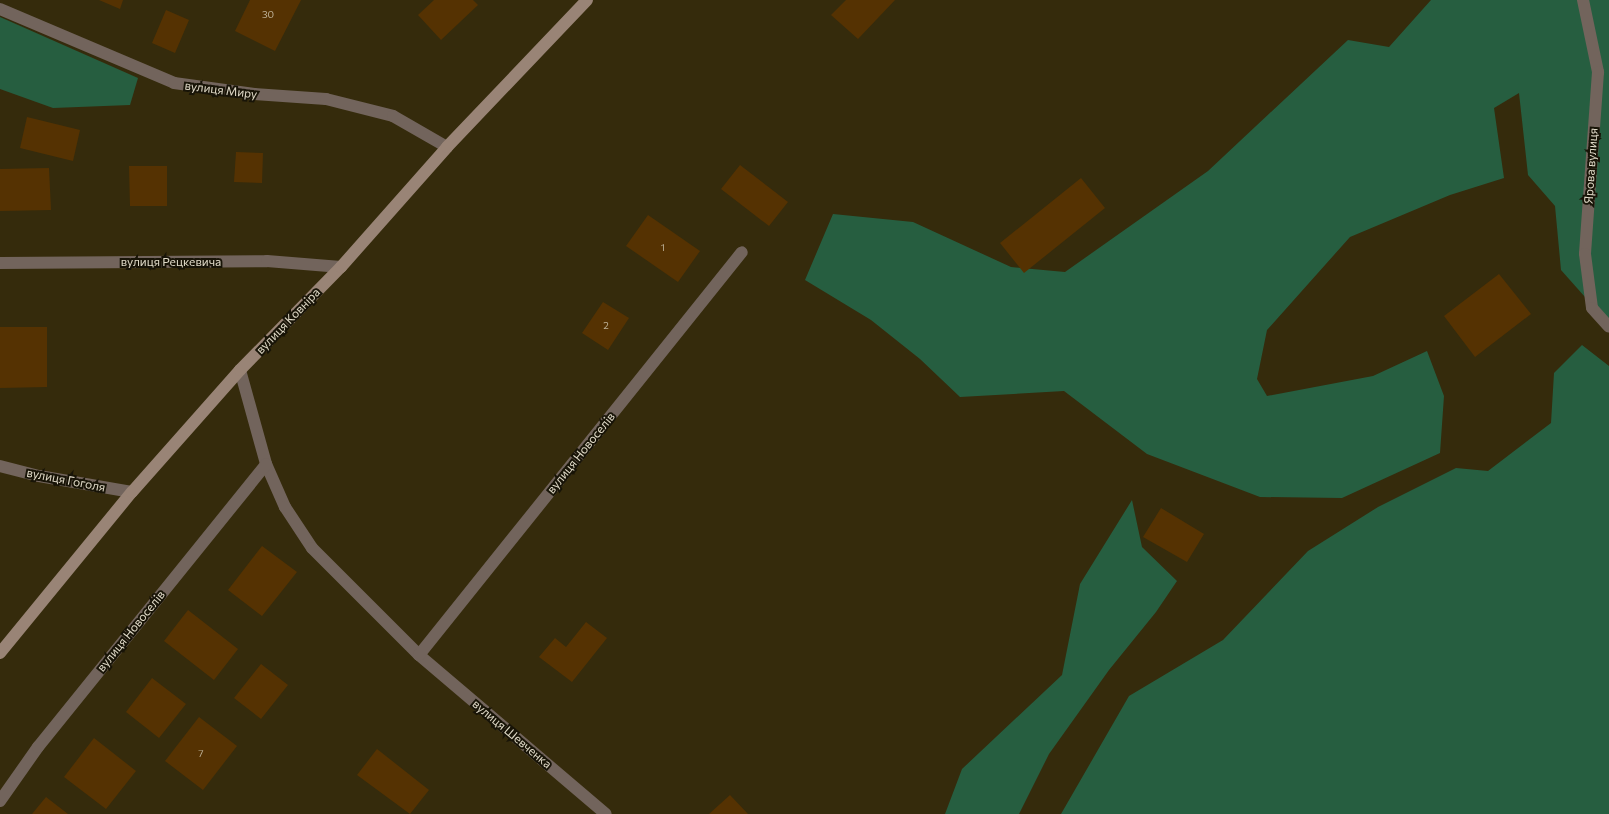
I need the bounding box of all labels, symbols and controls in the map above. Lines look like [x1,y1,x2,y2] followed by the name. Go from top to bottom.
[262,9,274,21] house number: 30
[184,78,258,102] street label: вулиця Миру
[1581,127,1601,205] street label: Ярова вулиця
[661,242,665,254] house number: 1
[121,255,221,269] street label: вулиця Рецкевича
[253,285,323,357] street label: вулиця Ковніра
[603,320,609,332] house number: 2
[544,410,618,496] street label: вулиця Новоселів
[25,465,107,495] street label: вулиця Гоголя
[94,588,168,674] street label: вулиця Новоселів
[469,697,555,771] street label: вулиця Шевченка
[198,748,204,760] house number: 7

